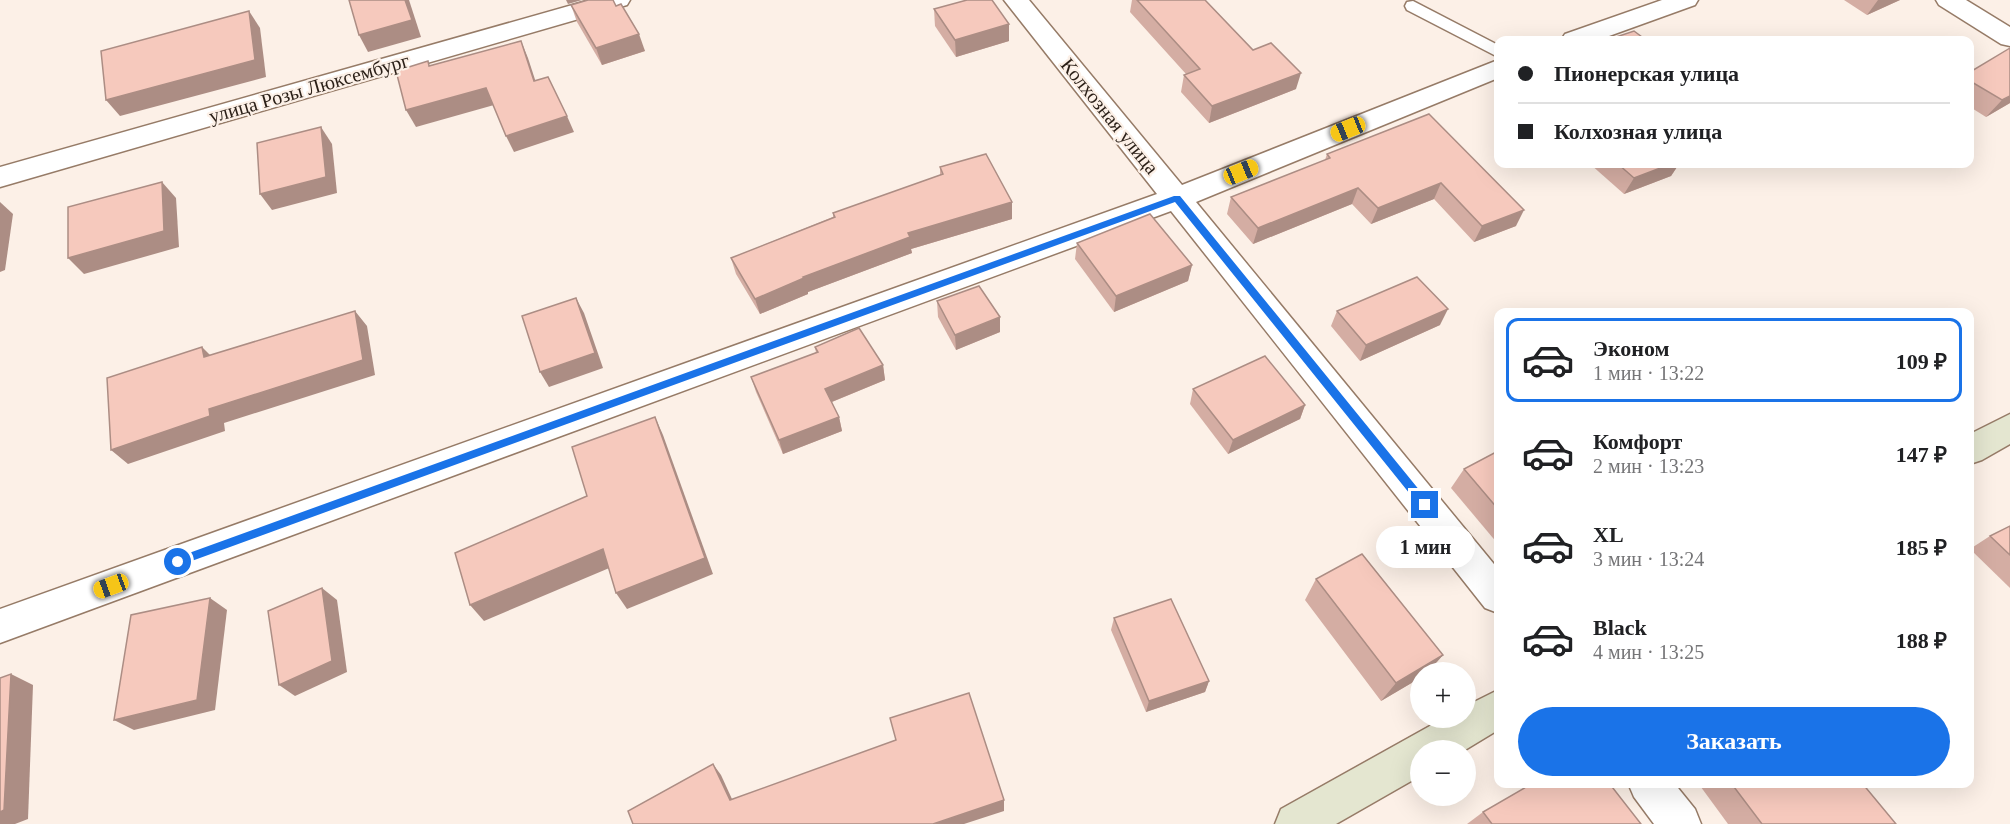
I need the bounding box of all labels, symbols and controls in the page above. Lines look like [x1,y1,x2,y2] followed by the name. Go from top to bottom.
[206,49,412,128] street label: улица Розы Люксембург
[1056,54,1163,179] street label: Колхозная улица
[1554,61,1739,86] text: Пионерская улица
[1328,114,1368,144] car
[1554,119,1722,144] text: Колхозная улица
[1221,157,1261,187] car
[1521,333,1575,387] icon: car
[1593,336,1670,361] text: Эконом
[1896,349,1947,374] text: 109 ₽
[1593,362,1704,384] text: 1 мин · 13:22
[1521,426,1575,480] icon: car
[1593,429,1682,454] text: Комфорт
[1896,442,1947,467] text: 147 ₽
[1593,455,1704,477] text: 2 мин · 13:23
[1411,491,1438,518] route end
[1521,519,1575,573] icon: car
[1593,522,1624,547] text: XL
[1376,526,1474,568] callout: 1 мин
[1896,535,1947,560] text: 185 ₽
[1400,536,1451,558] text: 1 мин
[164,548,191,575] route start
[1593,548,1704,570] text: 3 мин · 13:24
[91,571,131,601] car
[1521,612,1575,666] icon: car
[1593,615,1647,640] text: Black
[1896,628,1947,653] text: 188 ₽
[1593,641,1704,663] text: 4 мин · 13:25
[1410,662,1476,806] map controls
[1410,662,1476,728] button: +
[1518,707,1950,776] button: Заказать
[1410,740,1476,806] button: −

